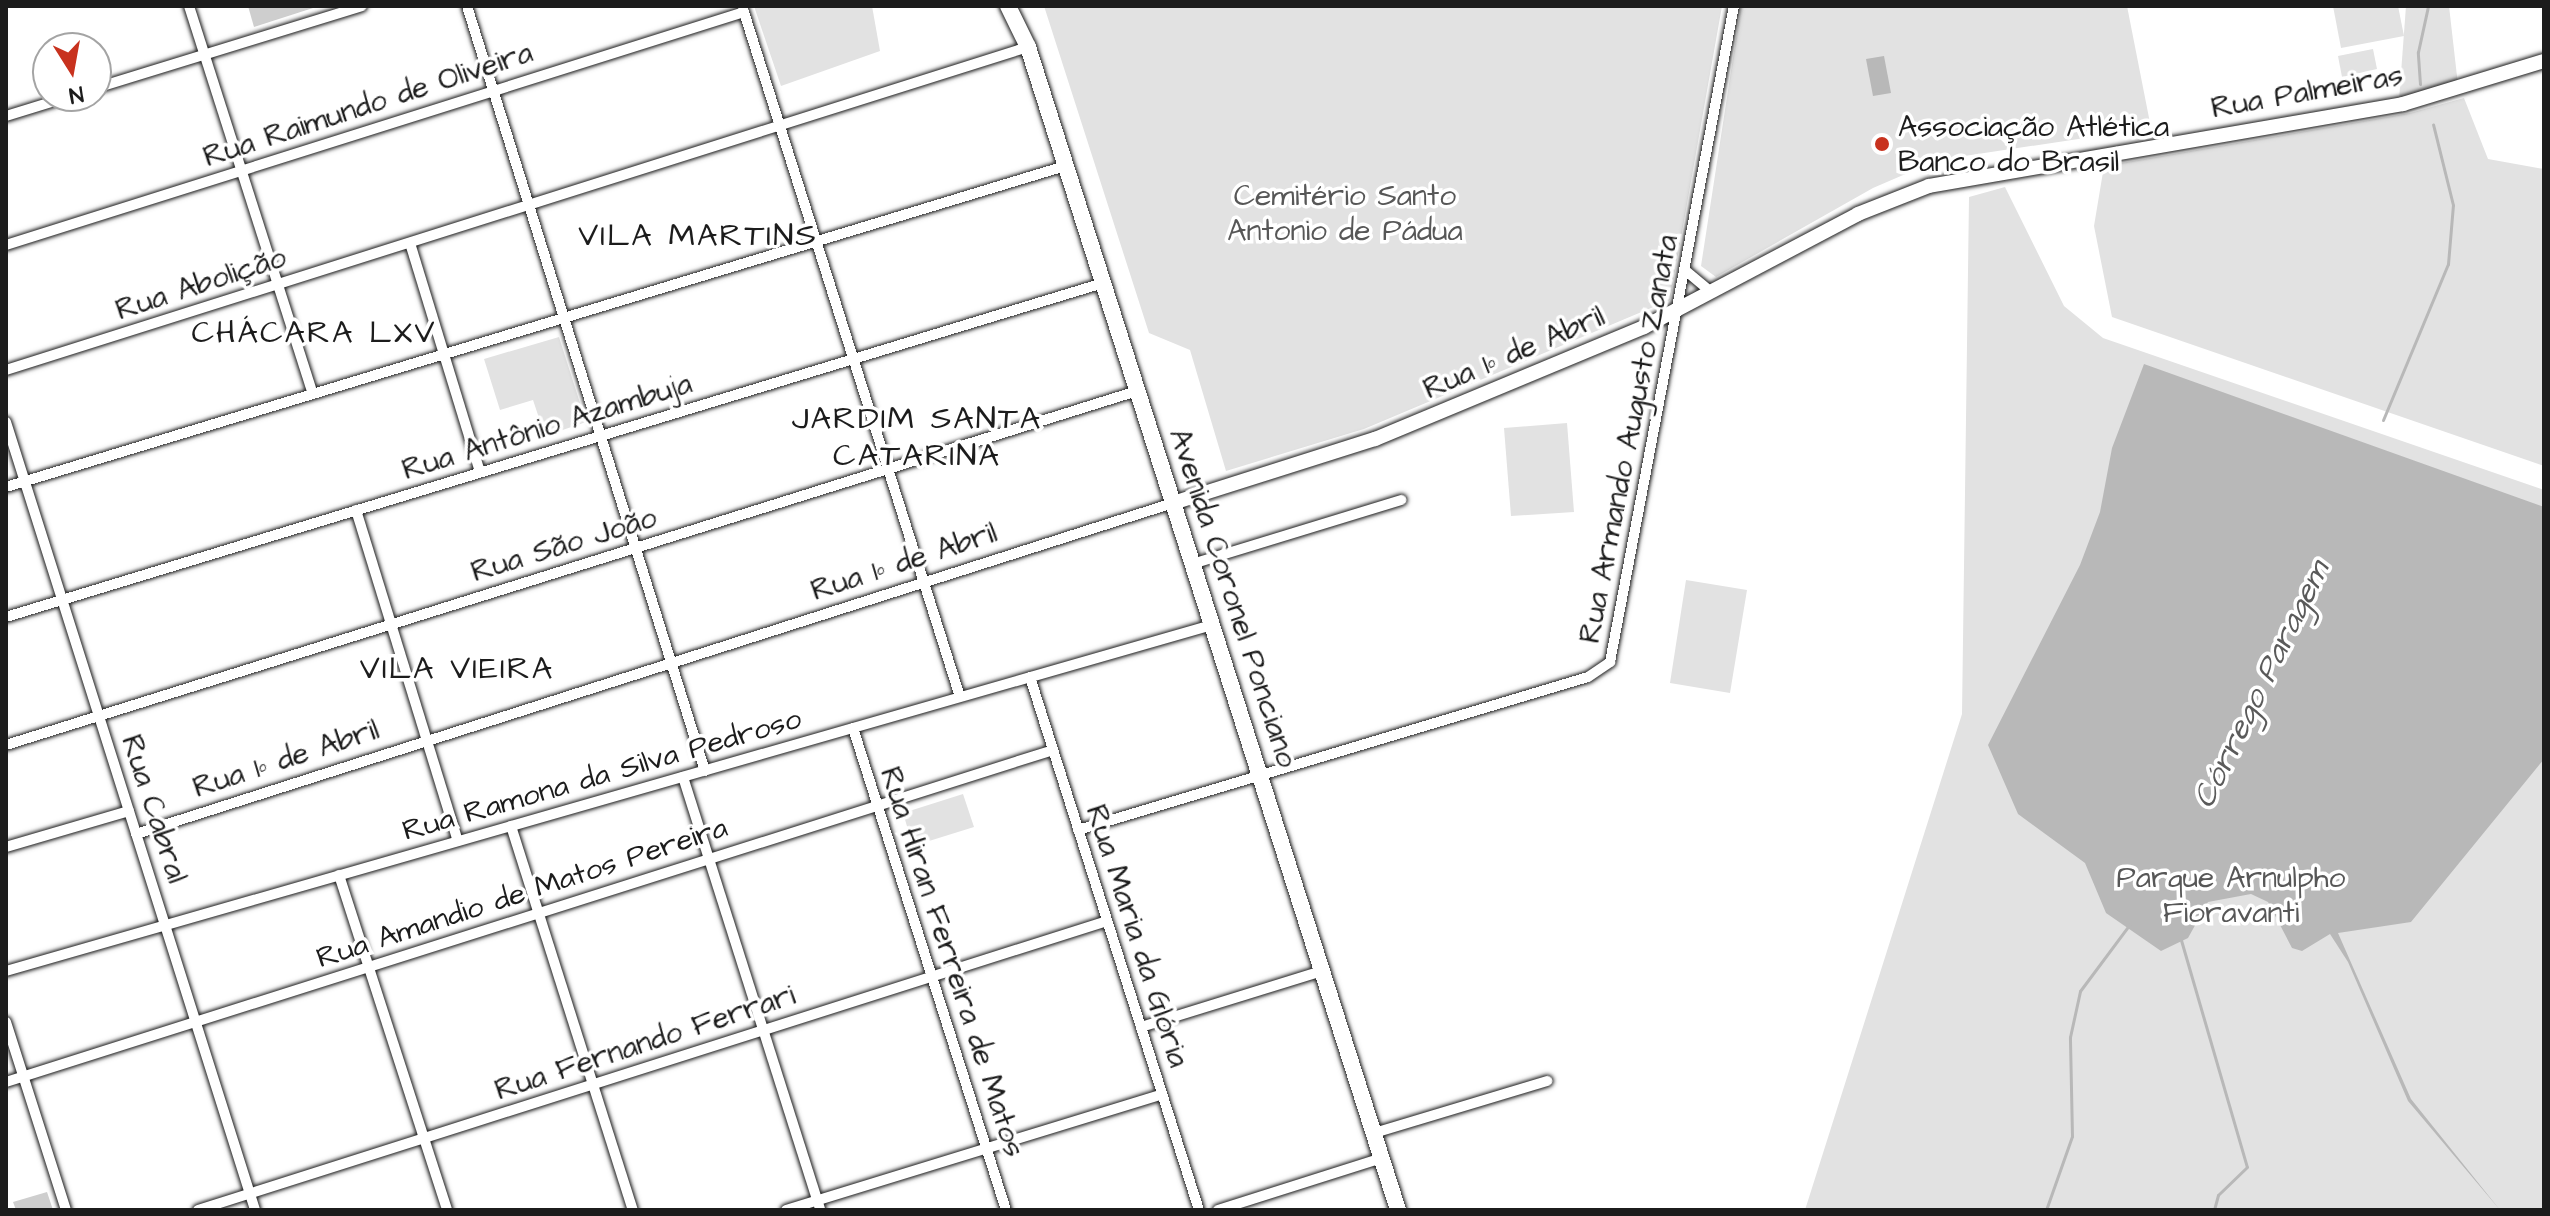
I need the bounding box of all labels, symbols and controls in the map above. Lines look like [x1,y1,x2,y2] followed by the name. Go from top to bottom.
[32,32,112,112] north arrow
[199,35,537,175] street label: Rua Raimundo de Oliveira
[2208,57,2406,127] street label: Rua Palmeiras
[67,78,86,111] text: N
[1898,109,2169,180] place label: Associação Atlética Banco do Brasil
[1873,135,1891,153] marker: Associação Atlética Banco do Brasil
[1227,178,1463,248] park label: Cemitério Santo Antonio de Pádua
[578,217,818,255] district label: VILA MARTINS
[1572,232,1686,646] street label: Rua Armando Augusto Zanata
[111,239,291,329] street label: Rua Abolição
[1418,299,1610,407] street label: Rua 1º de Abril
[191,314,437,352] district label: CHÁCARA LXV
[398,366,696,488] street label: Rua Antônio Azambuja
[792,401,1042,476] district label: JARDIM SANTA CATARINA
[1161,424,1305,772] street label: Avenida Coronel Ponciano
[467,500,661,590] street label: Rua São João
[806,515,1002,609] street label: Rua 1º de Abril
[2186,555,2338,815] water label: Córrego Paragem
[360,650,554,688] district label: VILA VIEIRA
[398,701,806,849] street label: Rua Ramona da Silva Pedroso
[188,712,384,806] street label: Rua 1º de Abril
[113,730,195,888] street label: Rua Cabral
[872,762,1032,1162] street label: Rua Hiran Ferreira de Matos
[1078,800,1196,1072] street label: Rua Maria da Glória
[312,809,732,977] street label: Rua Amandio de Matos Pereira
[2117,860,2345,930] park label: Parque Arnulpho Fioravanti
[490,977,800,1109] street label: Rua Fernando Ferrari

